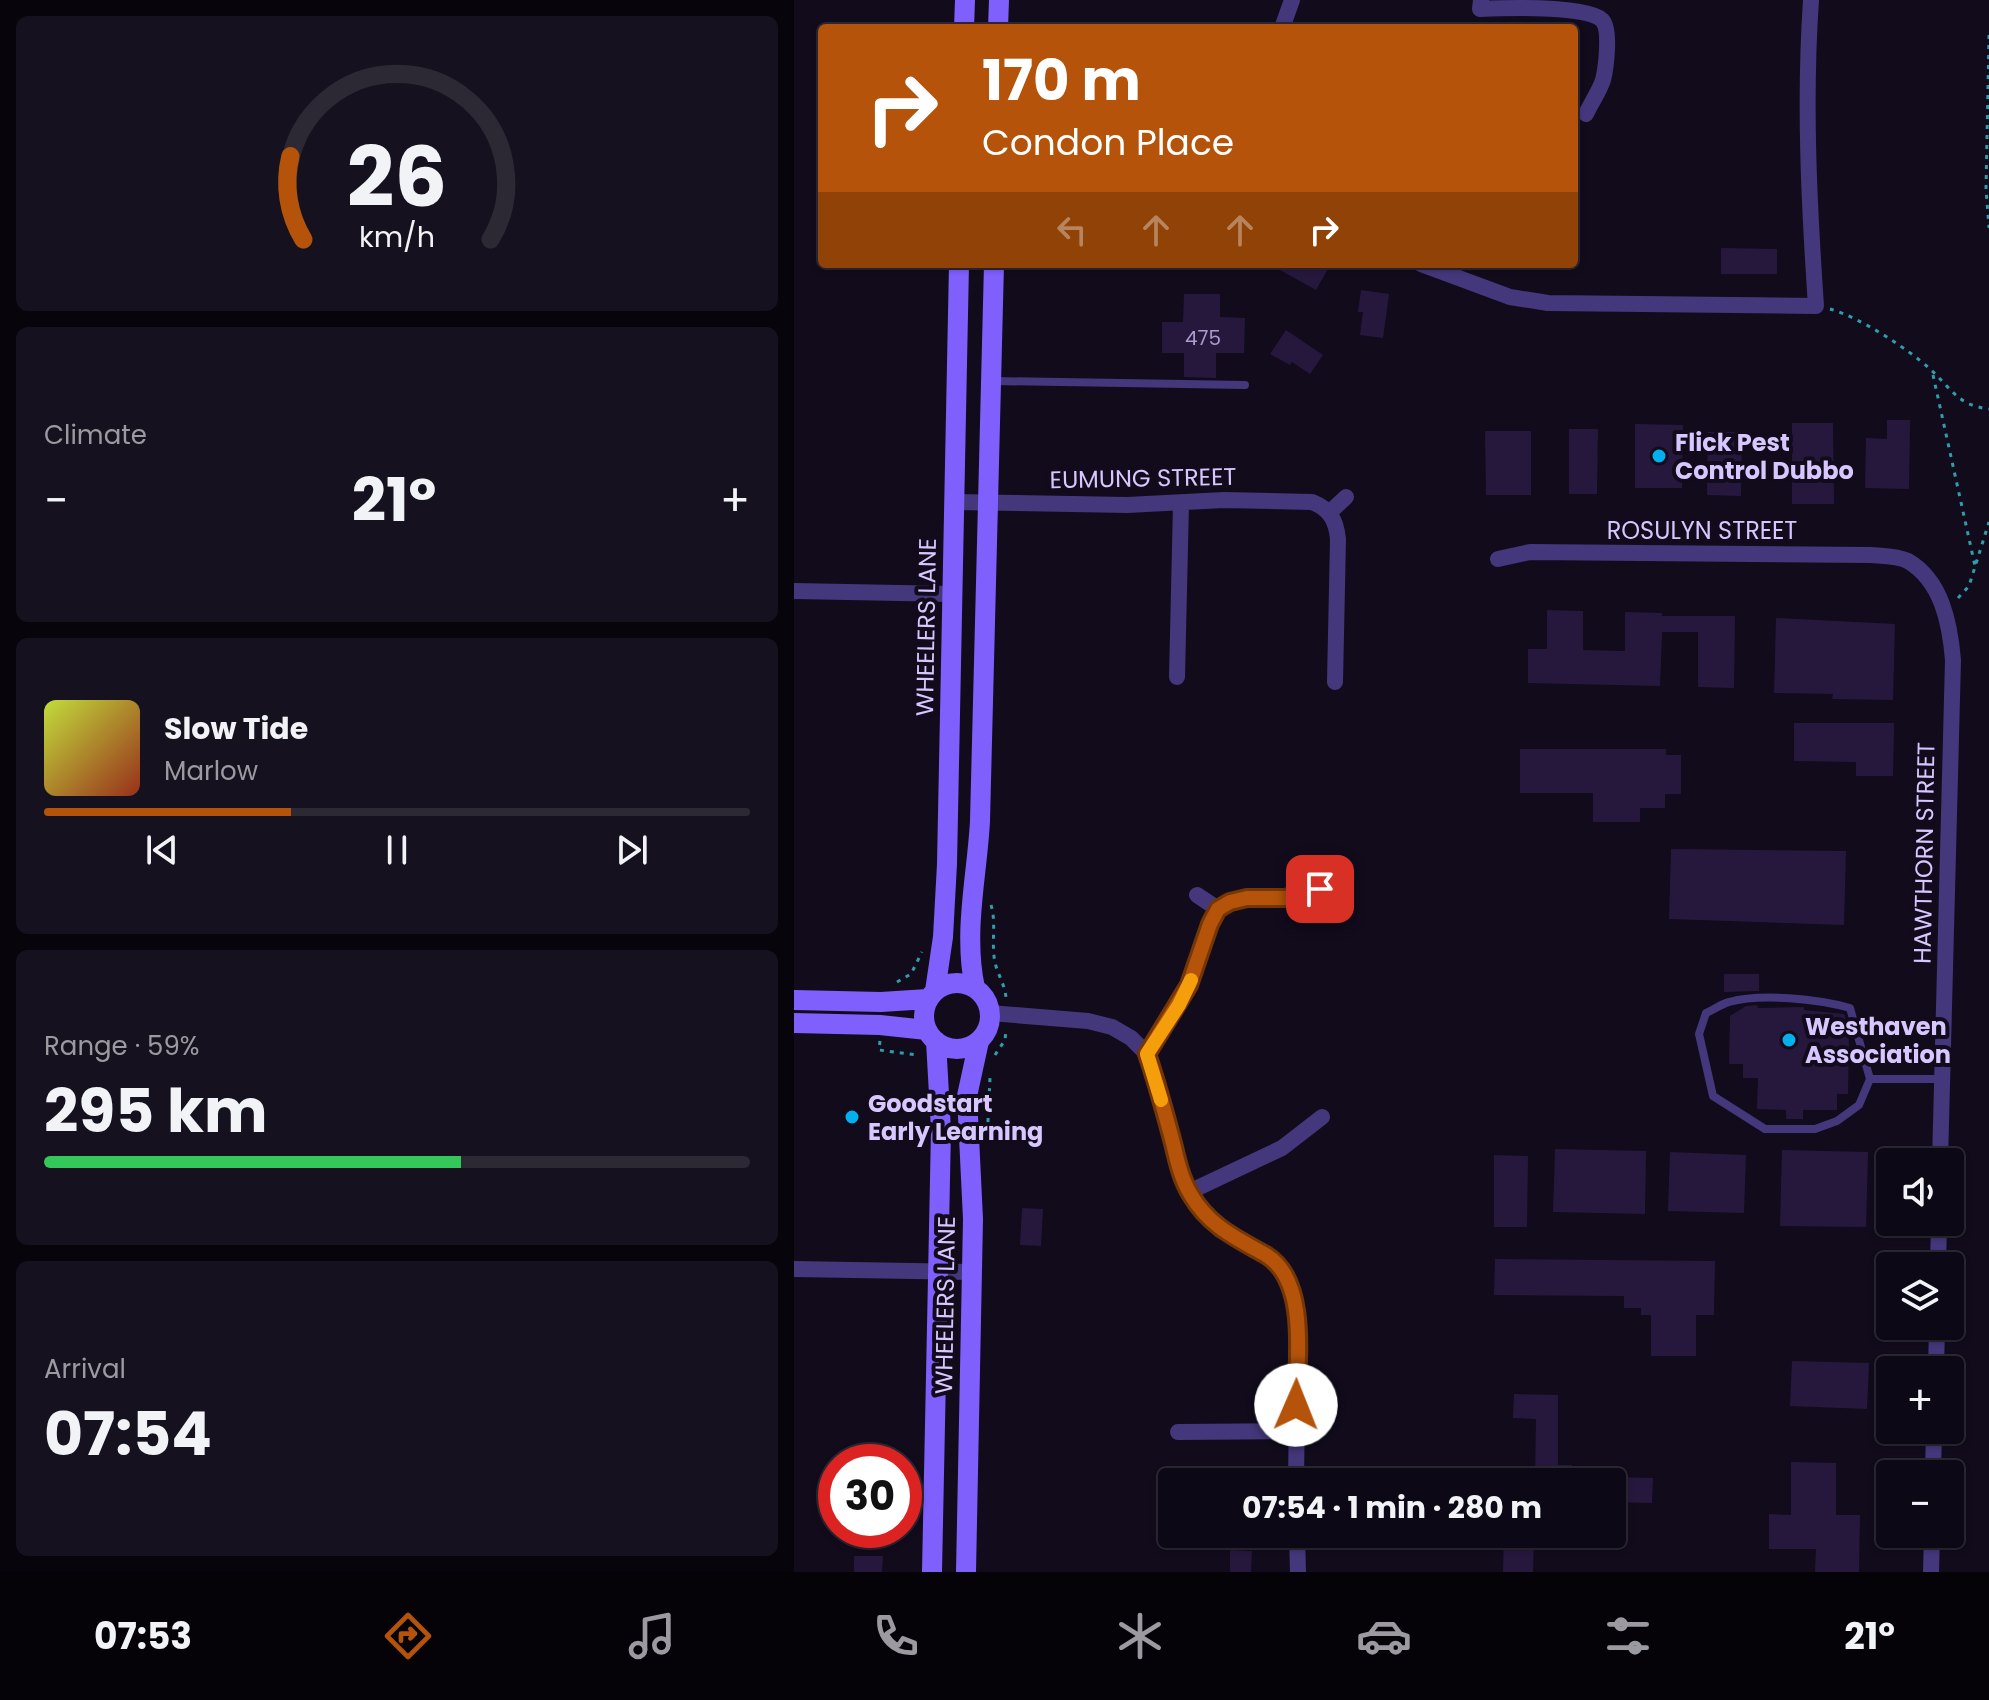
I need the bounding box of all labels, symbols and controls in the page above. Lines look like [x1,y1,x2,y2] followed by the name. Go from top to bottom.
[982,41,1141,120] text: 170 m
[850,56,954,160] icon: right
[982,117,1234,168] text: Condon Place
[347,118,447,234] text: 26
[1050,208,1094,252] icon: left
[1134,208,1178,252] icon: ahead
[1218,208,1262,252] icon: ahead
[1302,208,1346,252] icon: right
[359,217,435,257] text: km/h
[1185,324,1221,352] house number: 475
[44,417,147,453] text: Climate
[1675,426,1854,487] place label: Flick Pest Control Dubbo
[1650,447,1668,465] marker: Flick Pest Control Dubbo
[352,458,436,542] text: 21°
[1049,460,1237,496] street label: EUMUNG STREET
[44,470,68,531] text: −
[720,470,750,531] text: +
[1607,514,1797,547] street label: ROSULYN STREET
[908,538,944,716] street label: WHEELERS LANE
[164,707,308,750] text: Slow Tide
[1906,742,1942,964] street label: HAWTHORN STREET
[164,753,258,789] text: Marlow
[140,828,184,872] icon: previous
[375,828,419,872] icon: pause
[610,828,654,872] icon: next
[1286,855,1354,923] pin
[1298,867,1342,911] icon: arrive
[1805,1010,1951,1071] place label: Westhaven Association
[44,1028,200,1064] text: Range · 59%
[1780,1031,1798,1049] marker: Westhaven Association
[44,1069,268,1153] text: 295 km
[868,1087,1043,1148] place label: Goodstart Early Learning
[843,1108,861,1126] marker: Goodstart Early Learning
[1876,1148,1964,1548] map controls
[1876,1148,1964,1236] button: sound
[927,1216,963,1394] street label: WHEELERS LANE
[1876,1252,1964,1340] button: layers
[44,1351,126,1387] text: Arrival
[1876,1356,1964,1444] button: +
[1254,1363,1338,1447] position arrow
[44,1392,212,1476] text: 07:54
[818,1444,922,1548] speed limit sign: 30
[1876,1460,1964,1548] button: −
[1242,1486,1542,1529] text: 07:54 · 1 min · 280 m
[380,1608,436,1664] icon: directions
[624,1608,680,1664] icon: music
[868,1608,924,1664] icon: phone
[1112,1608,1168,1664] icon: climate
[1356,1608,1412,1664] icon: car
[1600,1608,1656,1664] icon: filters
[94,1611,192,1662] text: 07:53
[1844,1611,1895,1662] text: 21°

